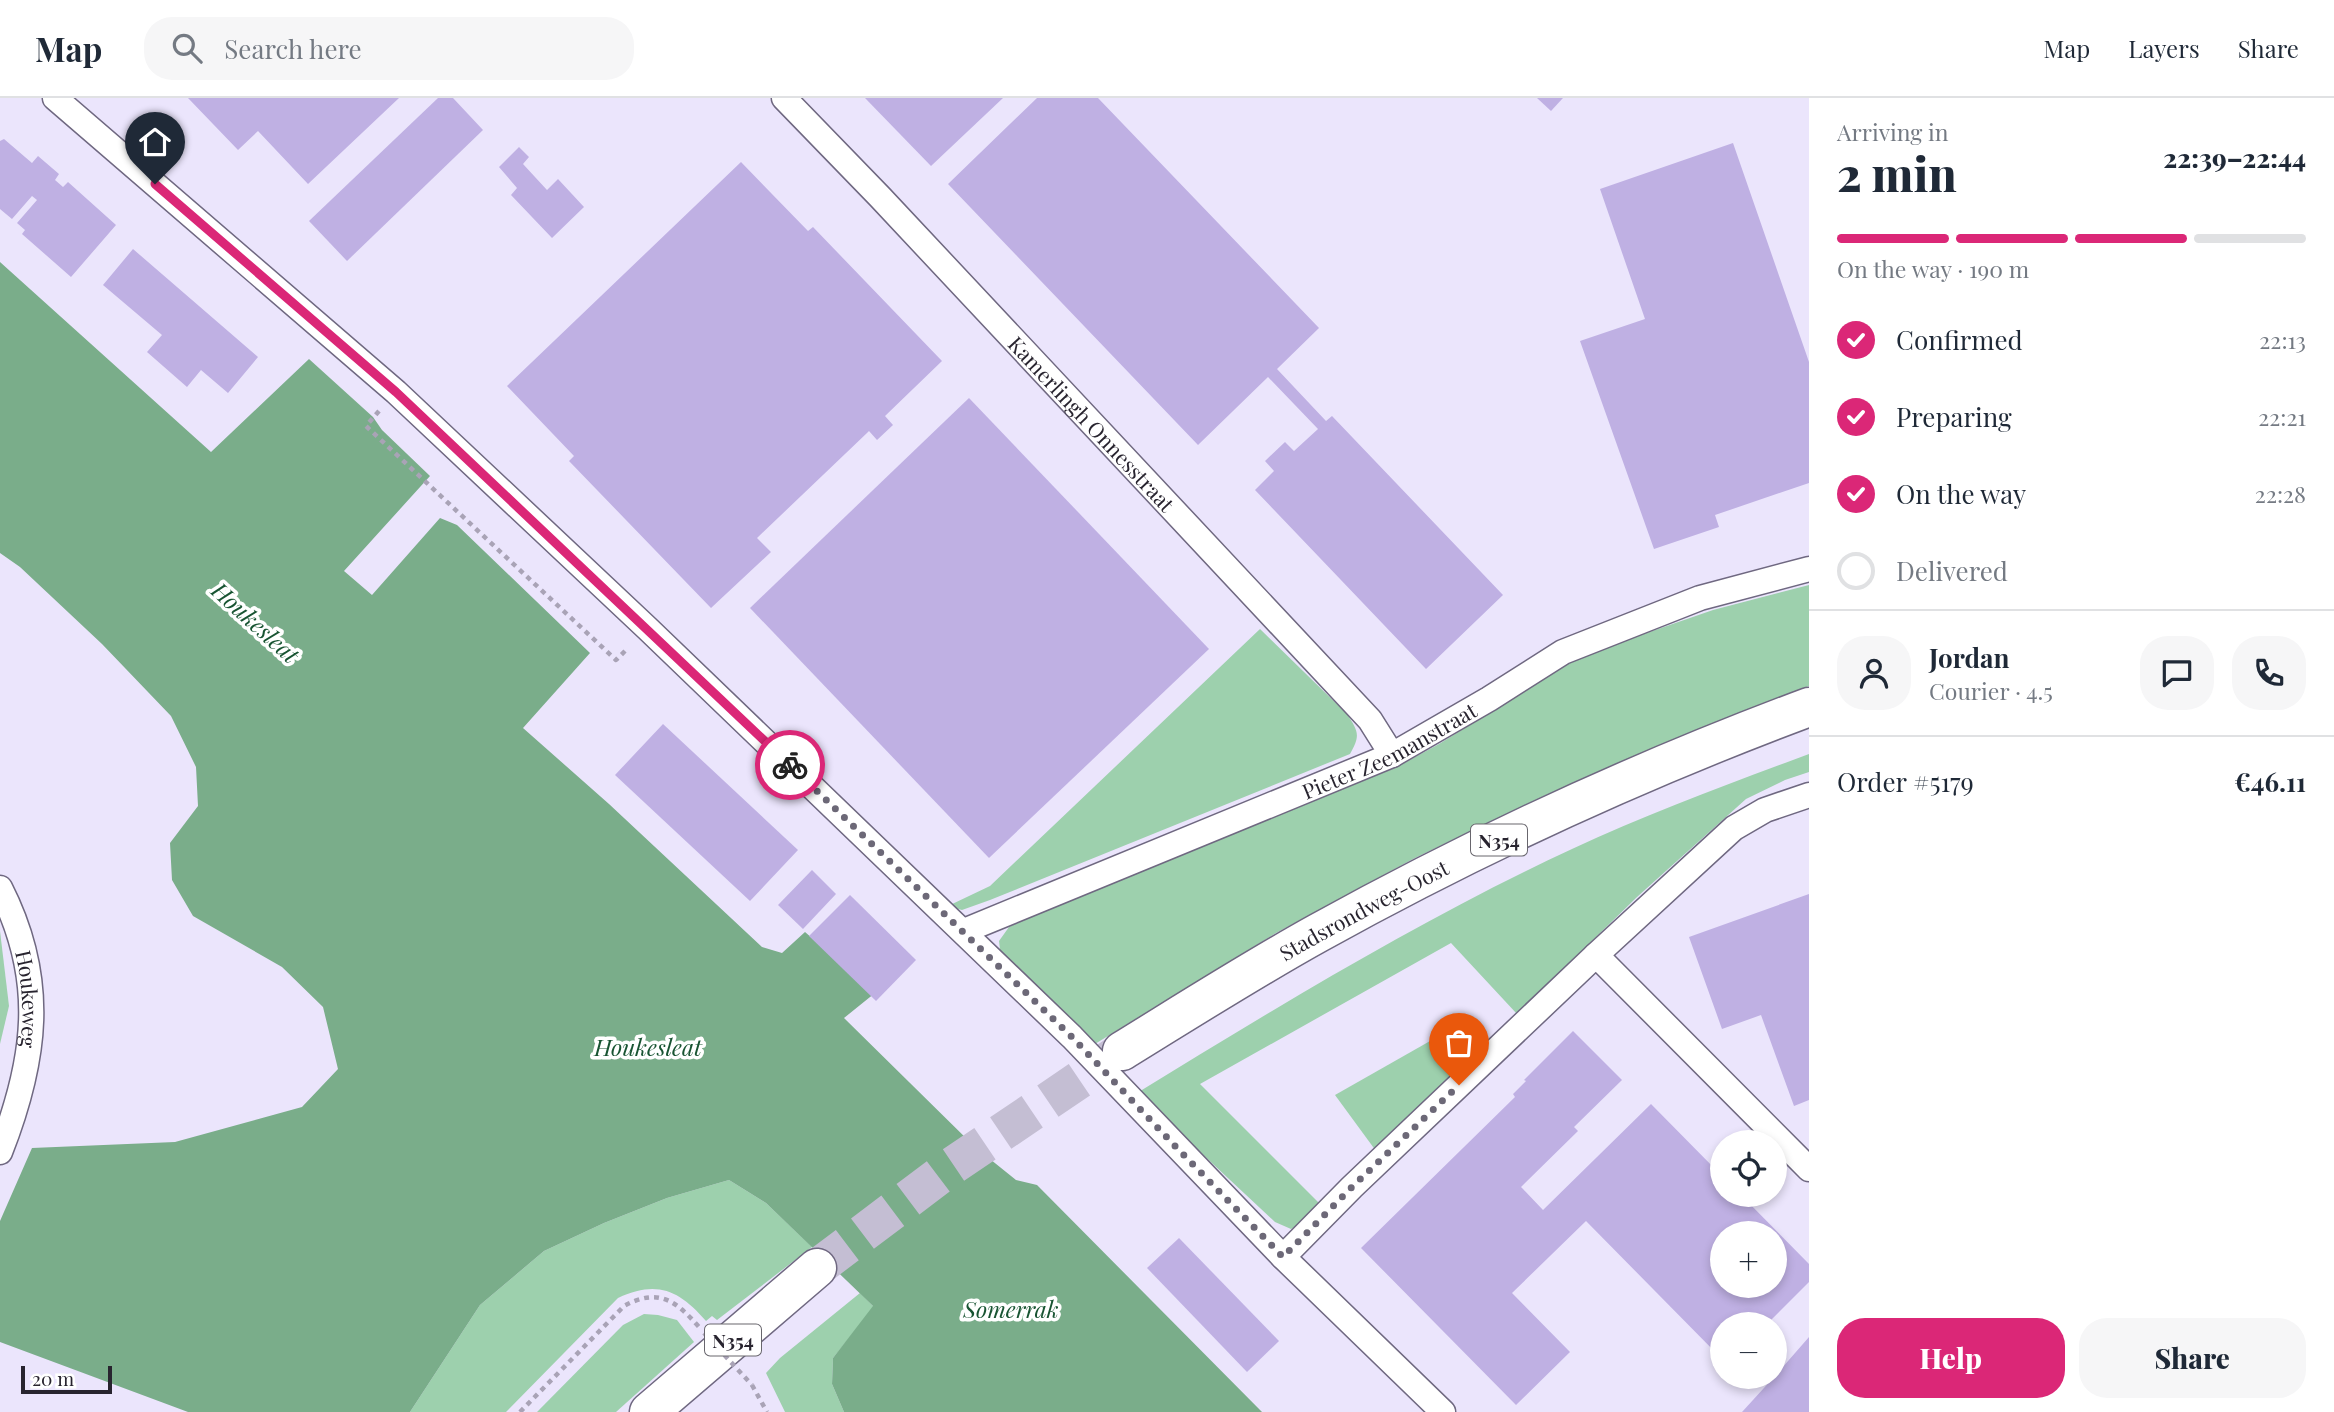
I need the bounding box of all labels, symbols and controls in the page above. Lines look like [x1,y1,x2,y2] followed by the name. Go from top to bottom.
[144,17,634,80] search box
[35,26,102,70] text: Map
[168,29,206,67] icon: search
[224,31,362,66] text: Search here
[2044,32,2090,64] text: Map
[2128,32,2200,64] text: Layers
[2238,32,2299,64] text: Share
[125,112,185,184] pin
[1837,116,1949,147] text: Arriving in
[136,123,174,161] icon: home
[2163,140,2306,175] text: 22:39–22:44
[1837,142,1957,204] text: 2 min
[1837,253,2029,284] text: On the way · 190 m
[1837,321,1875,359] icon: check
[1896,322,2023,357] text: Confirmed
[2259,324,2306,355] text: 22:13
[1003,329,1182,518] street label: Kamerlingh Onnesstraat
[1837,398,1875,436] icon: check
[1896,399,2012,434] text: Preparing
[2258,401,2306,432] text: 22:21
[1837,475,1875,513] icon: check
[1896,476,2026,511] text: On the way
[2255,478,2306,509] text: 22:28
[1896,553,2008,588] text: Delivered
[205,574,307,670] water label: Houkesleat
[1837,636,1911,710] button: person
[2140,636,2214,710] button: chat
[2232,636,2306,710] button: phone
[1929,640,2009,675] text: Jordan
[1929,675,2053,706] text: Courier · 4.5
[1298,695,1482,805] street label: Pieter Zeemanstraat
[755,730,825,800] courier
[771,746,809,784] icon: bike
[1837,764,1974,799] text: Order #5179
[2234,764,2306,799] text: €46.11
[1471,824,1527,856] road number: N354
[1274,852,1453,966] street label: Stadsrondweg-Oost
[10,947,45,1050] street label: Houkeweg
[1429,1013,1489,1085] pin
[1440,1024,1478,1062] icon: bag
[593,1031,703,1062] water label: Houkesleat
[1710,1130,1787,1389] map controls
[1710,1130,1787,1207] button: locate
[1710,1221,1787,1298] button: +
[962,1293,1059,1324] water label: Somerrak
[1710,1312,1787,1389] button: −
[1837,1318,2065,1398] button: Help
[2079,1318,2306,1398] button: Share
[705,1324,761,1356] road number: N354
[21,1363,112,1395] scale bar
[32,1365,74,1391] text: 20 m

